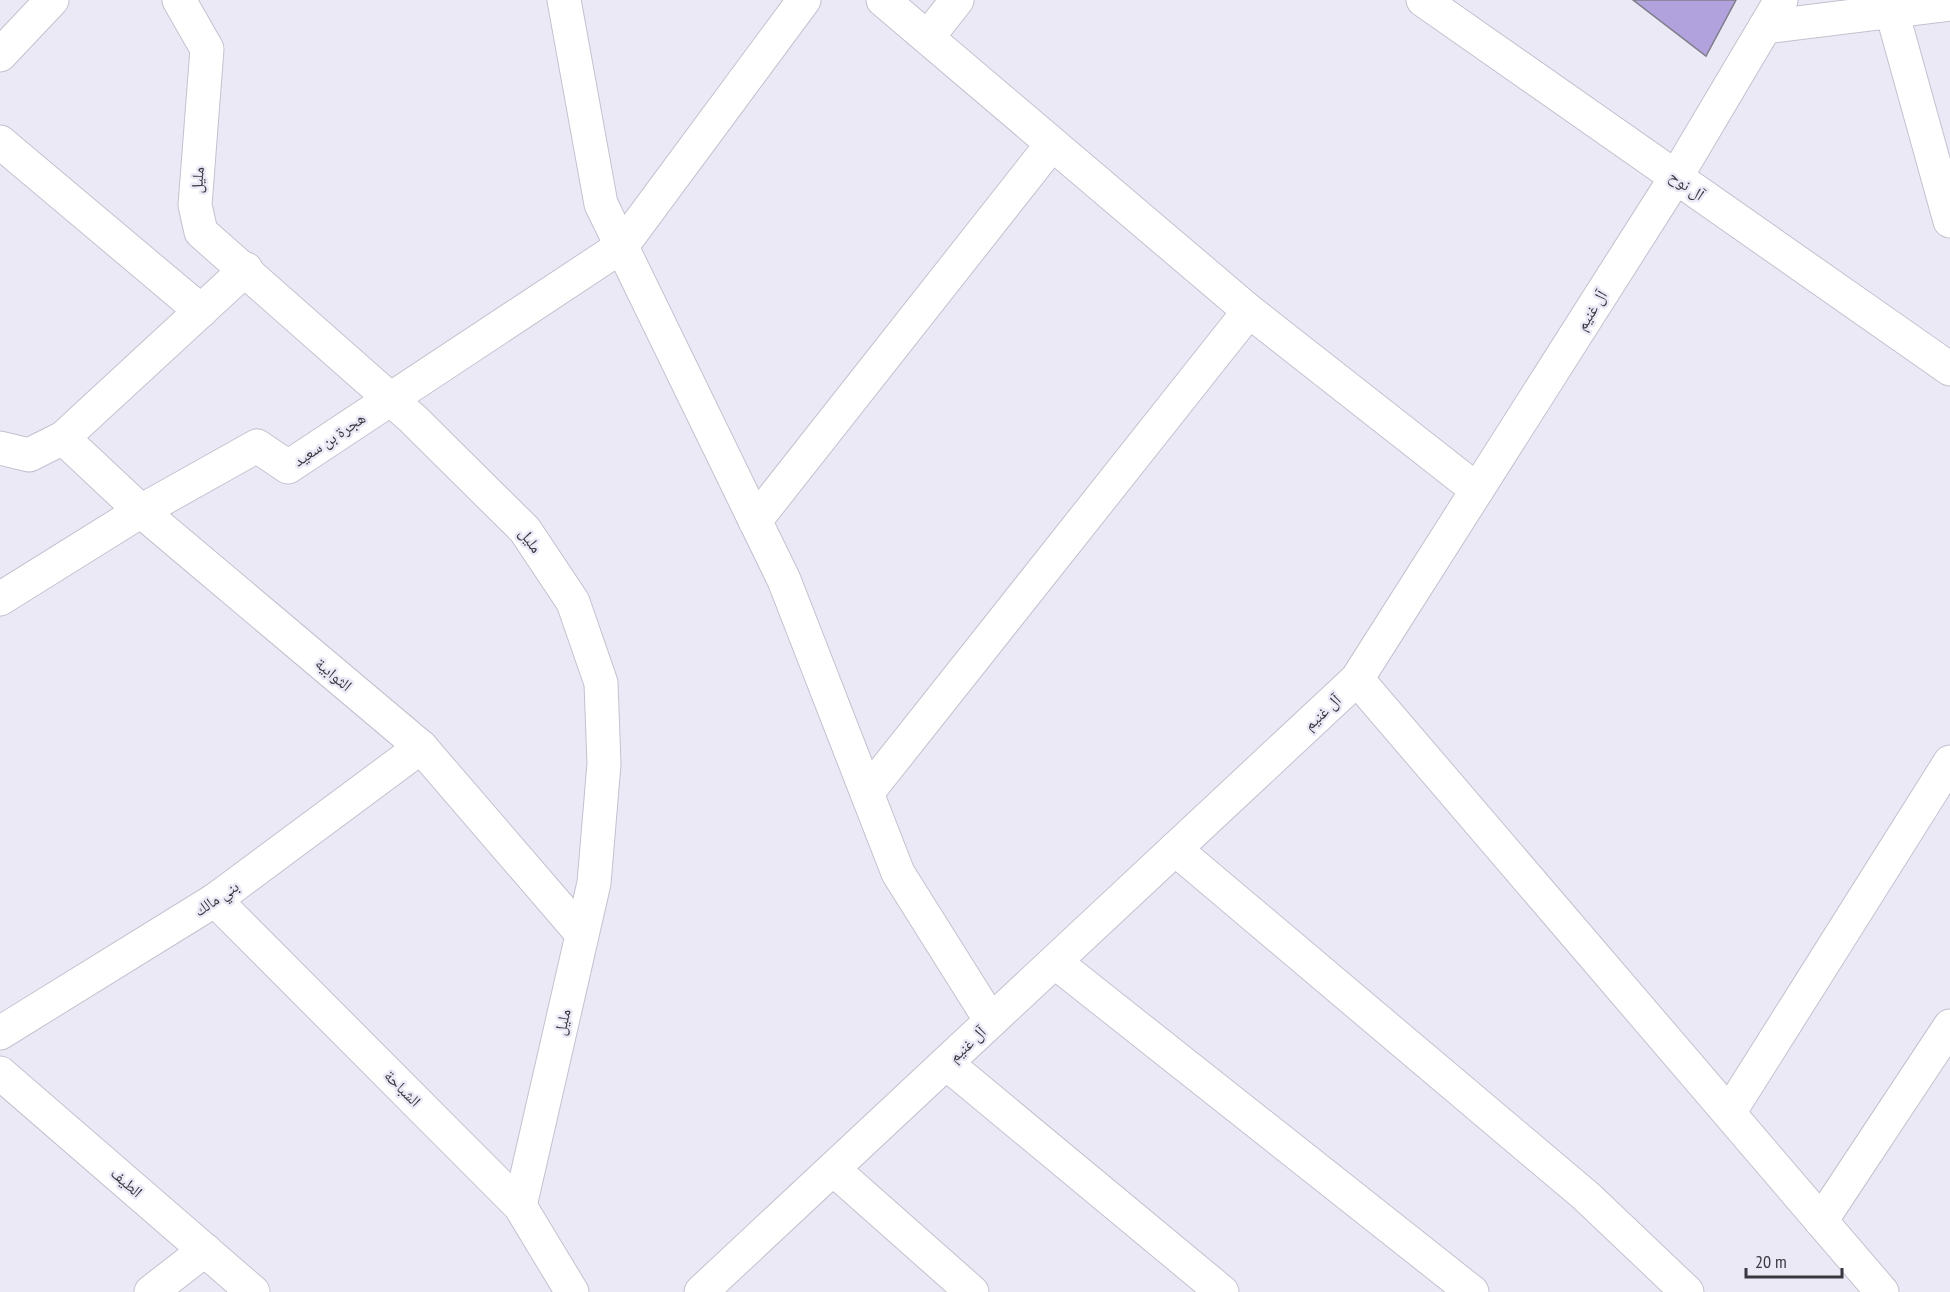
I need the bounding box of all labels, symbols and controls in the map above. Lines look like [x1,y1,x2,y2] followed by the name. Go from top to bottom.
[186,166,209,194] street label: مليل
[1665,166,1709,206] street label: آل نوح
[1571,285,1612,334] street label: آل غنيم
[289,408,369,471] street label: هجرة بن سعيد
[514,523,547,557] street label: مليل
[312,653,356,695] street label: الثوابية
[1299,689,1346,735] street label: آل غنيم
[190,876,244,923] street label: بني مالك
[549,1007,576,1037] street label: مليل
[944,1021,991,1067] street label: آل غنيم
[380,1065,426,1111] street label: الشباحة
[107,1163,147,1201] street label: الطيف
[1746,1241,1842,1279] scale bar
[1755,1250,1787,1273] text: 20 m

